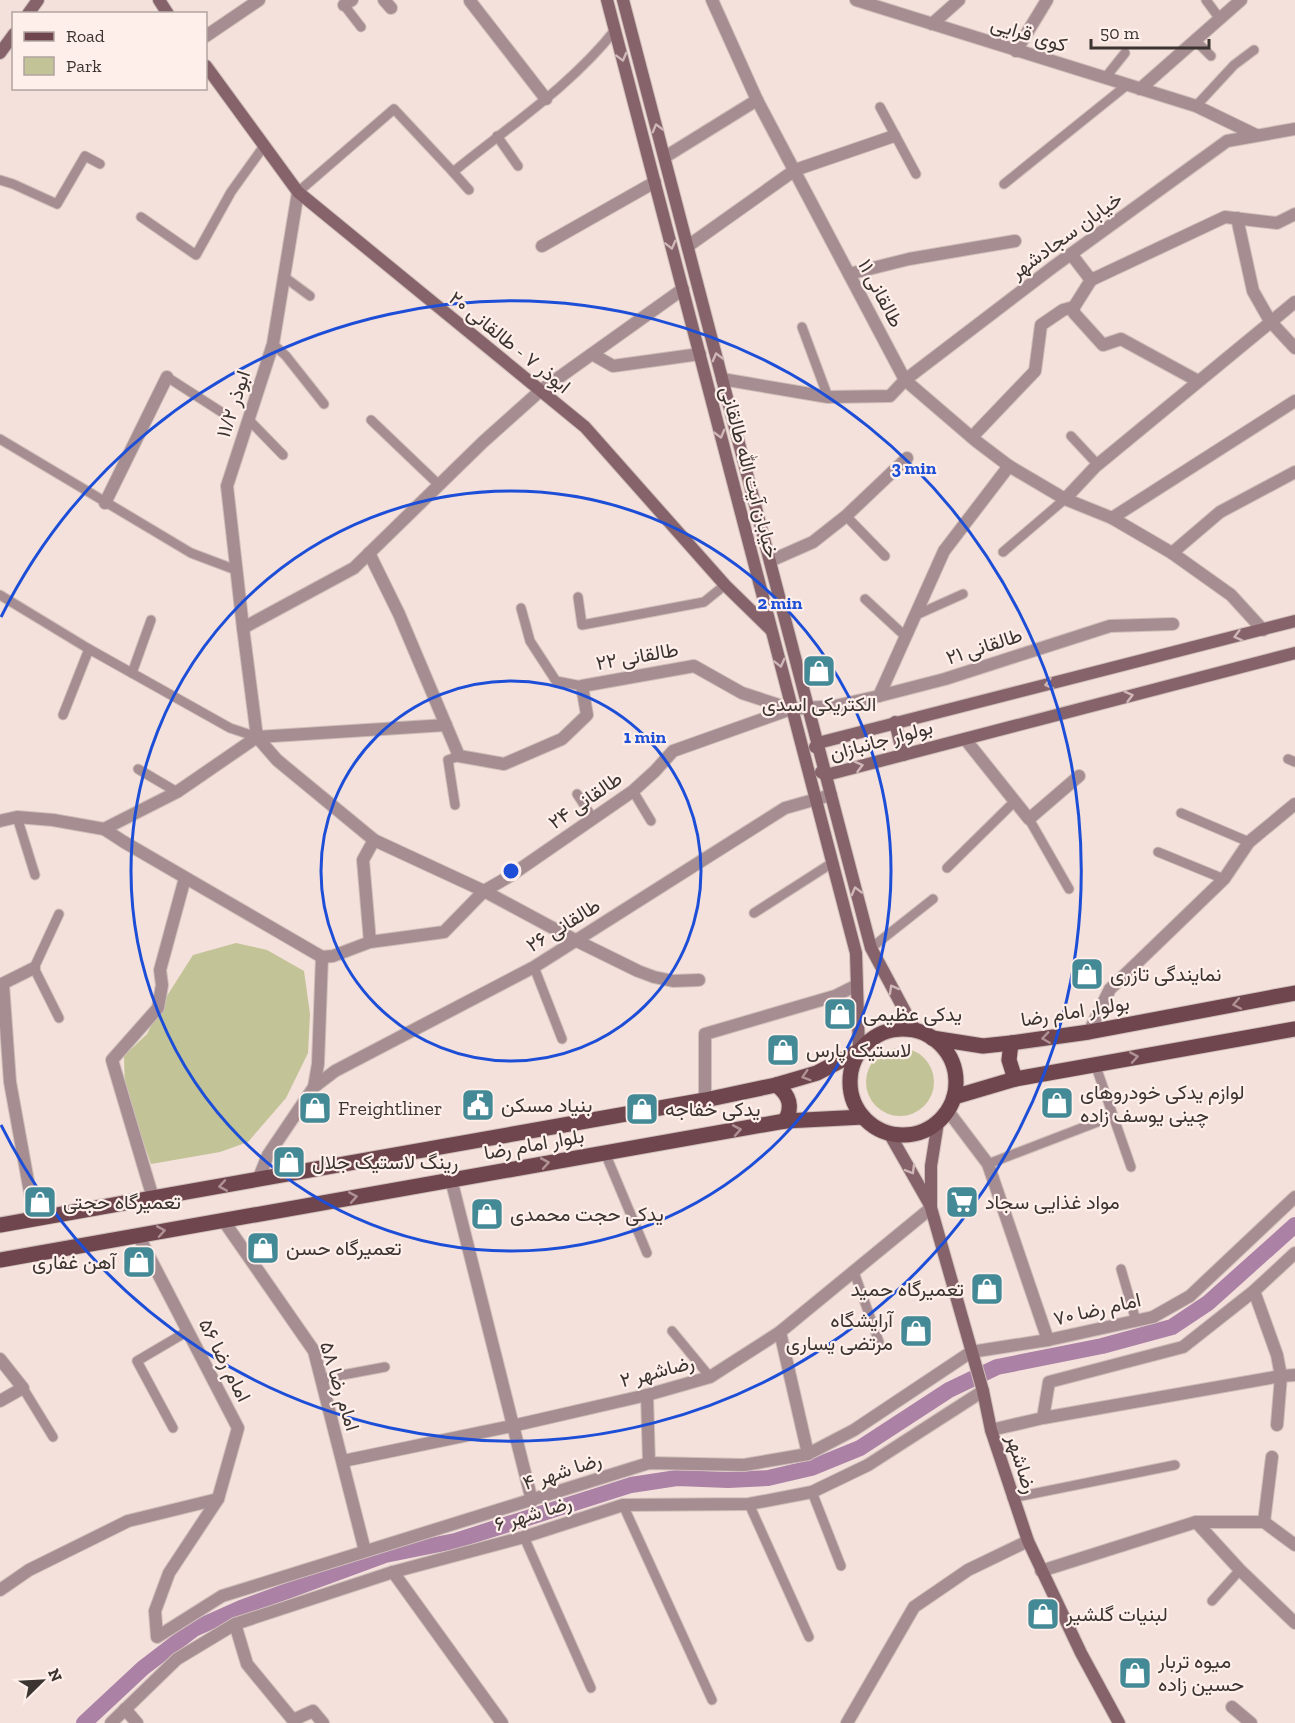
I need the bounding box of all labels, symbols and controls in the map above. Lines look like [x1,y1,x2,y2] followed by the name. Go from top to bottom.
[988,11,1070,58] street label: کوی قرایی
[12,12,207,90] legend
[1091,12,1210,50] scale bar
[1100,22,1140,44] text: 50 m
[66,25,105,47] text: Road
[615,51,627,61] one-way arrow
[66,55,102,77] text: Park
[651,123,664,133] one-way arrow
[1004,186,1127,285] street label: خیابان سجادشهر
[664,240,677,250] one-way arrow
[853,255,909,331] street label: طالقانی ۱۱
[444,286,576,399] street label: ابوذر ۷ - طالقانی ۲۰
[711,352,724,362] one-way arrow
[211,367,256,441] street label: ابوذر ۱۱/۲
[716,384,784,560] street label: خیابان آیت الله طالقانی
[713,429,726,439] one-way arrow
[892,457,937,479] text: 3 min
[758,592,803,614] text: 2 min
[943,622,1025,670] street label: طالقانی ۲۱
[1234,629,1244,642] one-way arrow
[594,637,680,675] street label: طالقانی ۲۲
[801,653,837,689] shop icon: الکتریکی اسدی
[772,658,785,668] one-way arrow
[1045,676,1055,689] one-way arrow
[1124,691,1134,703] one-way arrow
[762,692,876,717] place label: الکتریکی اسدی
[827,715,935,766] street label: بولوار جانبازان
[624,726,667,748] text: 1 min
[854,761,864,774] one-way arrow
[544,766,626,834] street label: طالقانی ۲۴
[501,861,521,881] centre of rings
[851,886,863,897] one-way arrow
[522,893,604,957] street label: طالقانی ۲۶
[1069,956,1105,992] shop icon: نمایندگی تازری
[1110,962,1222,987] place label: نمایندگی تازری
[889,985,900,995] one-way arrow
[1019,991,1131,1032] street label: بولوار امام رضا
[822,996,858,1032] shop icon: یدکی عظیمی
[1233,997,1243,1010] one-way arrow
[863,1002,962,1026] place label: یدکی عظیمی
[765,1032,801,1068] shop icon: لاستیک پارس
[1041,1032,1050,1044] one-way arrow
[806,1038,911,1064] place label: لاستیک پارس
[1129,1052,1138,1064] one-way arrow
[801,1069,812,1081] one-way arrow
[1080,1080,1245,1129] place label: لوازم یدکی خودروهای چینی یوسف زاده
[1039,1085,1075,1121] shop icon: لوازم یدکی خودروهای چینی یوسف زاده
[460,1087,496,1123] public building icon: بنیاد مسکن
[297,1090,333,1126] shop icon: Freightliner
[624,1091,660,1127] shop icon: یدکی خفاجه
[501,1093,592,1117] place label: بنیاد مسکن
[338,1096,442,1120] place label: Freightliner
[665,1097,760,1121] place label: یدکی خفاجه
[482,1123,586,1166] street label: بلوار امام رضا
[732,1124,742,1137] one-way arrow
[271,1144,307,1180] shop icon: رینگ لاستیک جلال
[312,1150,458,1175] place label: رینگ لاستیک جلال
[540,1157,550,1170] one-way arrow
[903,1164,915,1174] one-way arrow
[218,1179,228,1192] one-way arrow
[22,1184,58,1220] shop icon: تعمیرگاه حجتی
[944,1184,980,1220] supermarket icon: مواد غذایی سجاد
[63,1190,181,1215] place label: تعمیرگاه حجتی
[985,1190,1120,1215] place label: مواد غذایی سجاد
[348,1191,358,1203] one-way arrow
[469,1196,505,1232] shop icon: یدکی حجت محمدی
[510,1202,664,1226] place label: یدکی حجت محمدی
[156,1225,166,1238] one-way arrow
[245,1230,281,1266] shop icon: تعمیرگاه حسن
[286,1236,402,1261] place label: تعمیرگاه حسن
[121,1244,157,1280] shop icon: آهن غفاری
[32,1250,117,1275] place label: آهن غفاری
[969,1271,1005,1307] shop icon: تعمیرگاه حمید
[850,1277,964,1302] place label: تعمیرگاه حمید
[1051,1287,1143,1332] street label: امام رضا ۷۰
[786,1308,894,1356] place label: آرایشگاه مرتضی یساری
[898,1313,934,1349] shop icon: آرایشگاه مرتضی یساری
[193,1314,256,1406] street label: امام رضا ۵۶
[314,1338,365,1434] street label: امام رضا ۵۸
[617,1350,697,1393] street label: رضاشهر ۲
[1000,1431,1042,1497] street label: رضاشهر
[520,1447,605,1496] street label: رضا شهر ۴
[491,1490,575,1537] street label: رضا شهر ۶
[1025,1596,1061,1632] shop icon: لبنیات گلشیر
[1065,1602,1168,1627] place label: لبنیات گلشیر
[1157,1649,1244,1697] place label: میوه تربار حسین زاده
[12,1651,72,1711] north arrow
[1117,1655,1153,1691] shop icon: میوه تربار حسین زاده
[44,1666,66,1685] text: N

